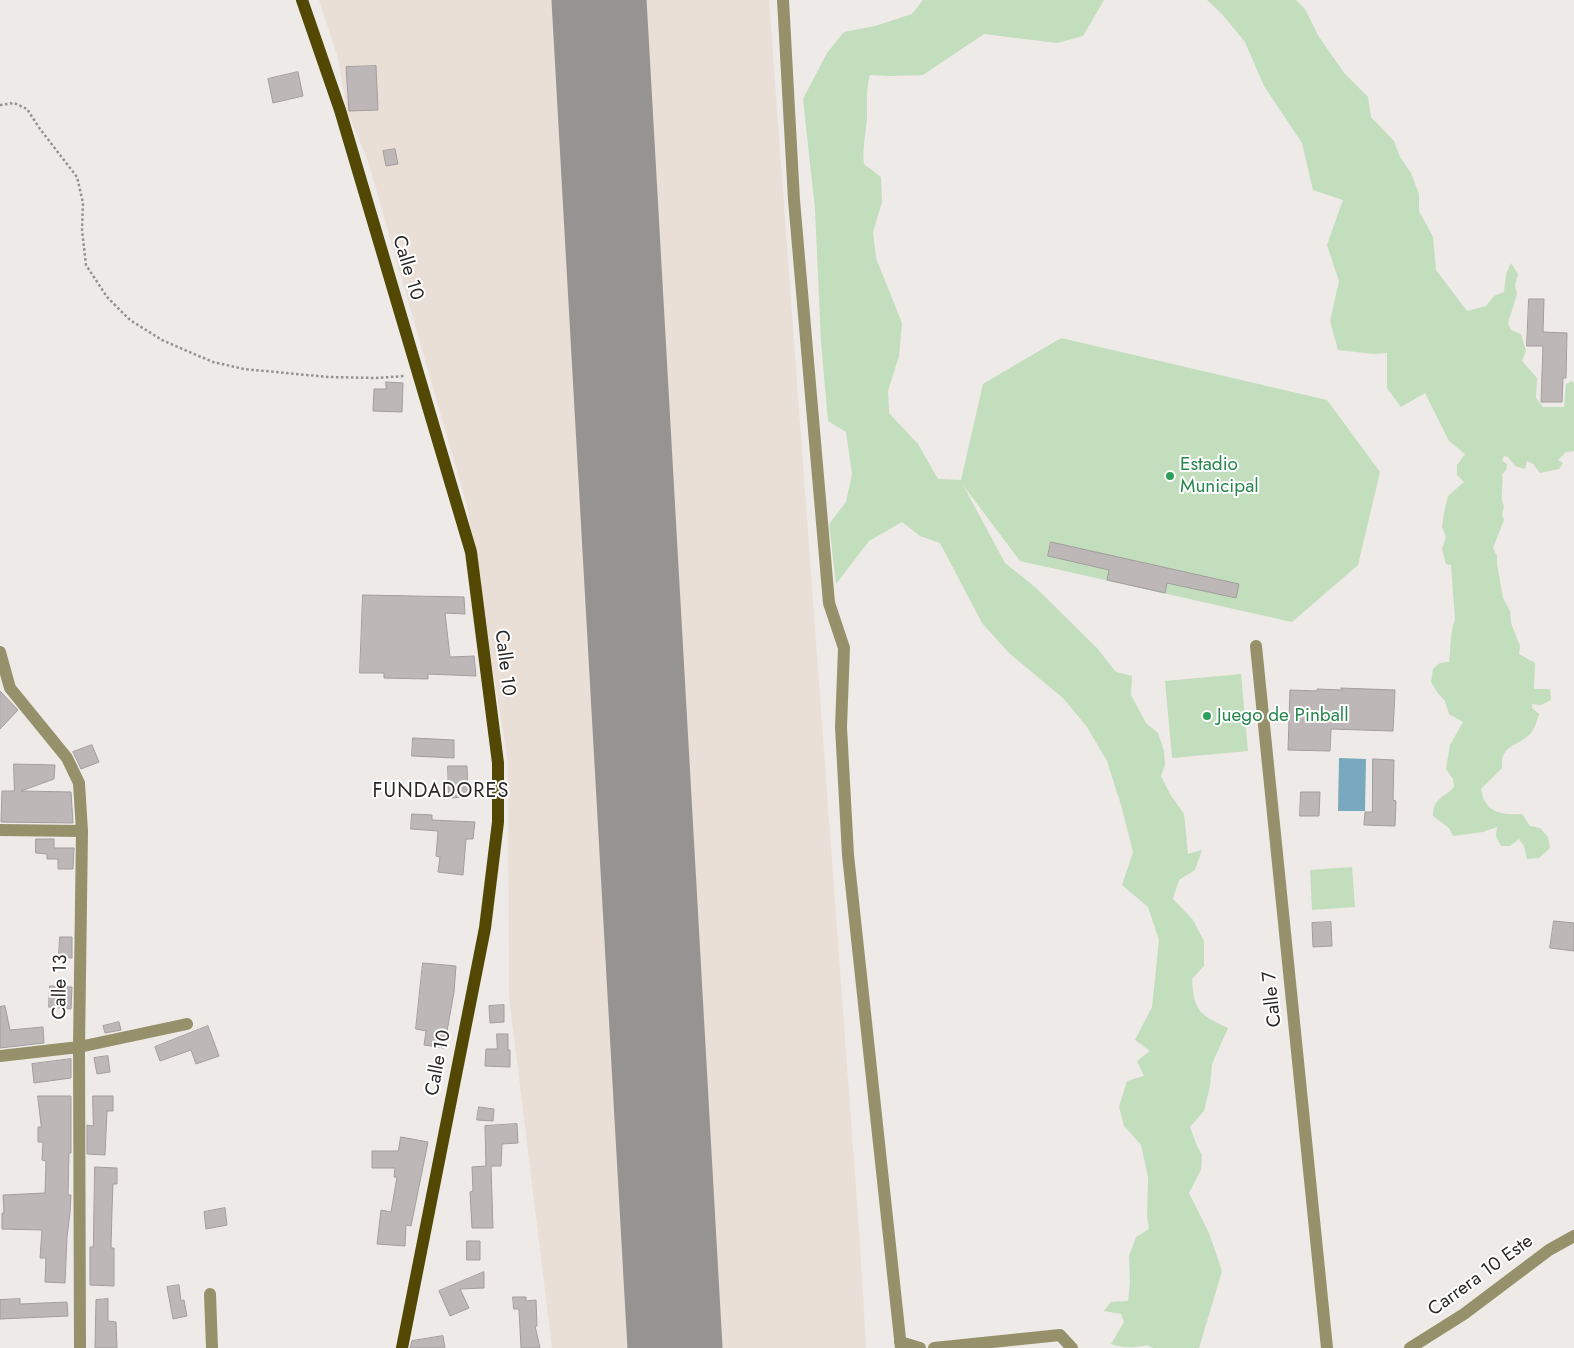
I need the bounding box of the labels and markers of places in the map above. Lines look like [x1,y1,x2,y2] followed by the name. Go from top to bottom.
[1180,454,1259,498] place label: Estadio Municipal
[1164,470,1176,482] marker: Estadio Municipal
[1217,705,1349,727] place label: Juego de Pinball
[1201,710,1213,722] marker: Juego de Pinball

